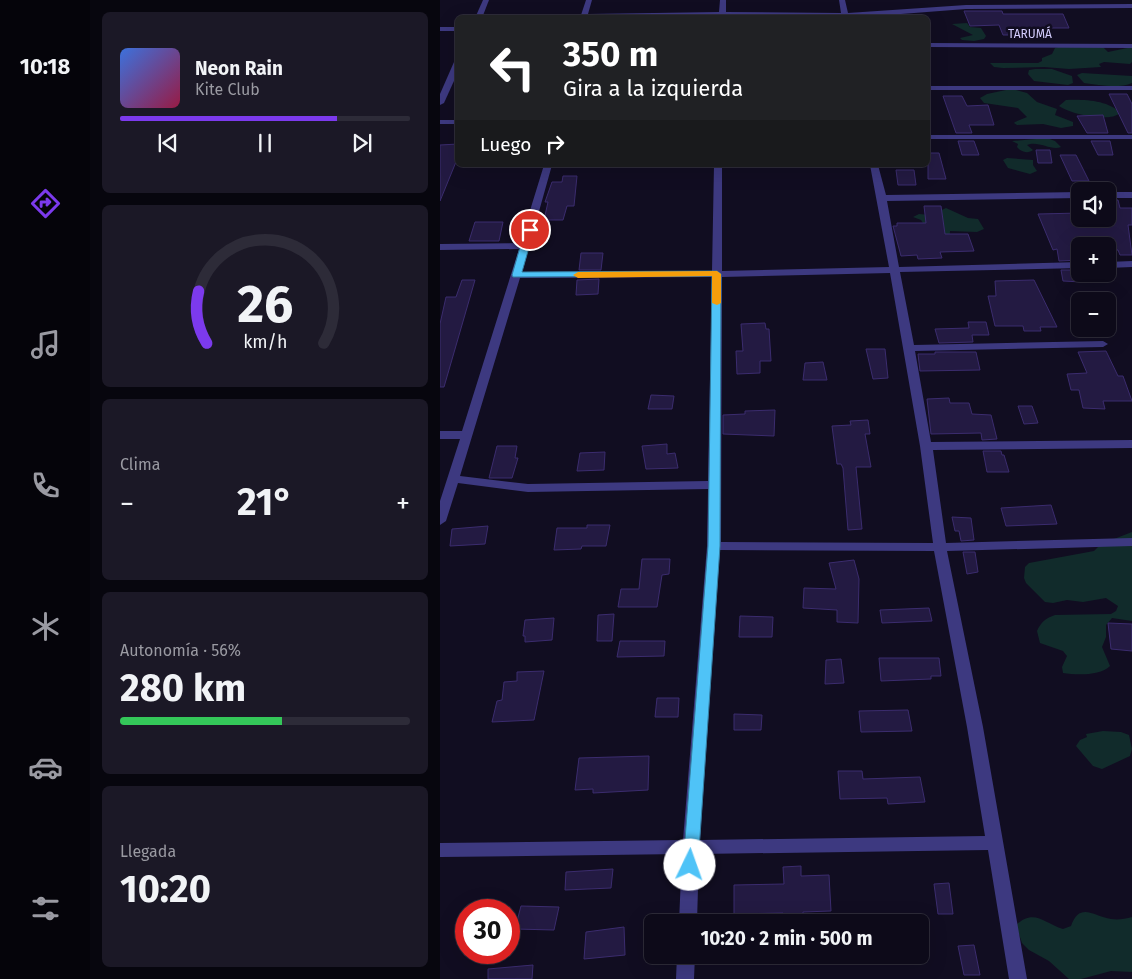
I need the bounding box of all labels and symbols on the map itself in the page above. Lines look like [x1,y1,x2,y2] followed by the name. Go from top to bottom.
[1008,26,1052,41] street label: TARUMÁ
[509,209,551,251] pin
[663,838,715,890] position arrow
[455,899,520,964] speed limit sign: 30

